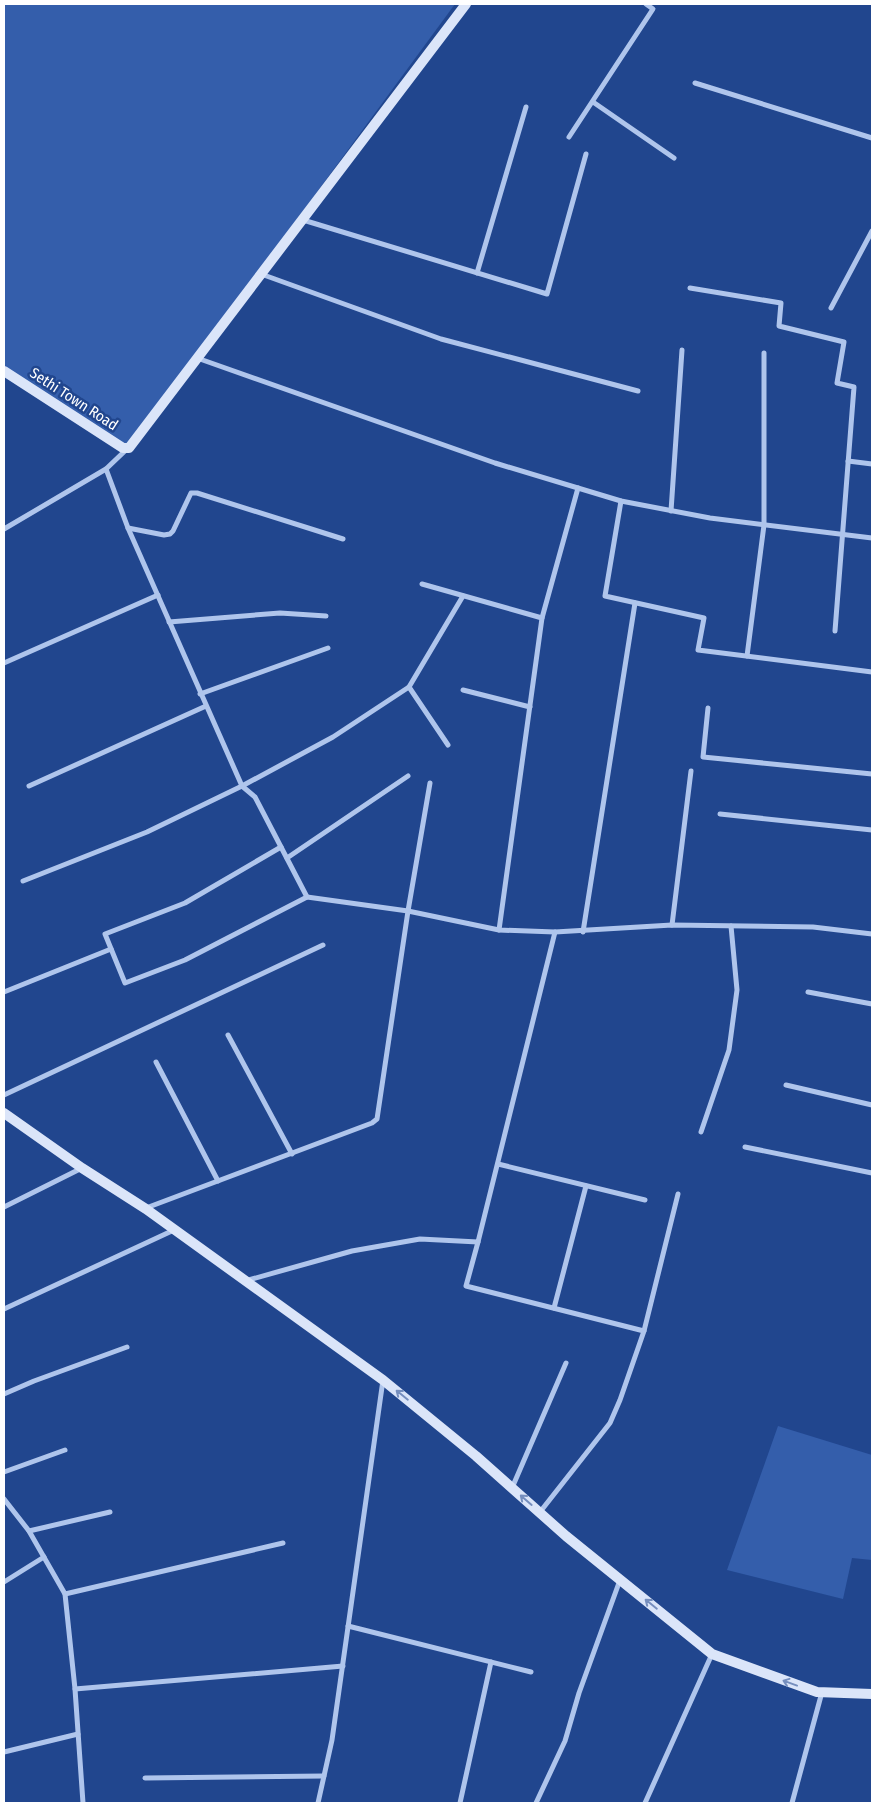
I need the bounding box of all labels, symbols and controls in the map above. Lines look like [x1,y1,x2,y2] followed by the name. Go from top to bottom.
[27,364,121,434] street label: Sethi Town Road
[396,1390,409,1401] one-way arrow
[520,1495,533,1506] one-way arrow
[644,1599,657,1610] one-way arrow
[783,1678,798,1687] one-way arrow

